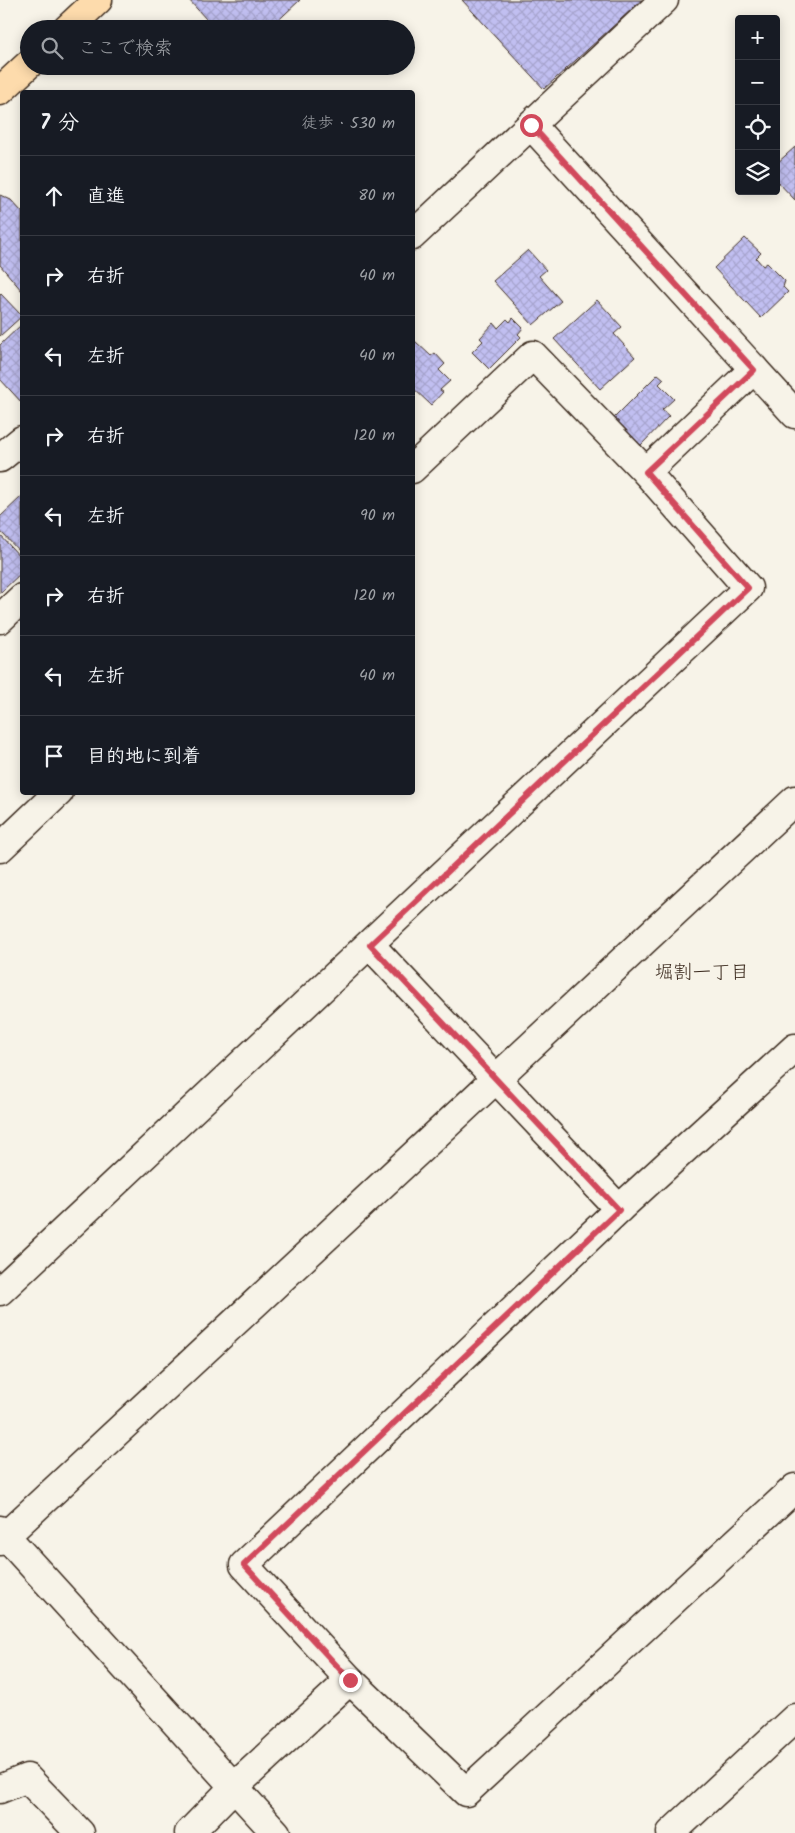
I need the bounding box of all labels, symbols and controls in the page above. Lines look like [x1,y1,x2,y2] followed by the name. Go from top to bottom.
[735,15,780,195] map controls
[735,15,780,60] button: +
[20,20,415,75] search box
[38,34,66,62] icon: search
[78,34,173,64] text: ここで検索
[735,60,780,105] button: −
[735,105,780,150] button: locate
[40,107,79,140] text: 7 分
[301,111,395,136] text: 徒歩 · 530 m
[520,114,543,137] route start
[735,150,780,195] button: layers
[40,182,68,210] icon: ahead
[87,182,125,212] text: 直進
[358,183,395,208] text: 80 m
[40,262,68,290] icon: right
[87,262,125,292] text: 右折
[359,263,395,288] text: 40 m
[40,342,68,370] icon: left
[87,342,125,372] text: 左折
[359,343,395,368] text: 40 m
[40,422,68,450] icon: right
[87,422,125,452] text: 右折
[354,423,395,448] text: 120 m
[40,502,68,530] icon: left
[87,502,125,532] text: 左折
[360,503,395,528] text: 90 m
[40,582,68,610] icon: right
[87,582,125,612] text: 右折
[354,583,395,608] text: 120 m
[40,662,68,690] icon: left
[87,662,125,692] text: 左折
[359,663,395,688] text: 40 m
[40,742,68,770] icon: arrive
[87,742,201,772] text: 目的地に到着
[654,958,750,988] district label: 堀割一丁目
[339,1669,362,1692] route end

